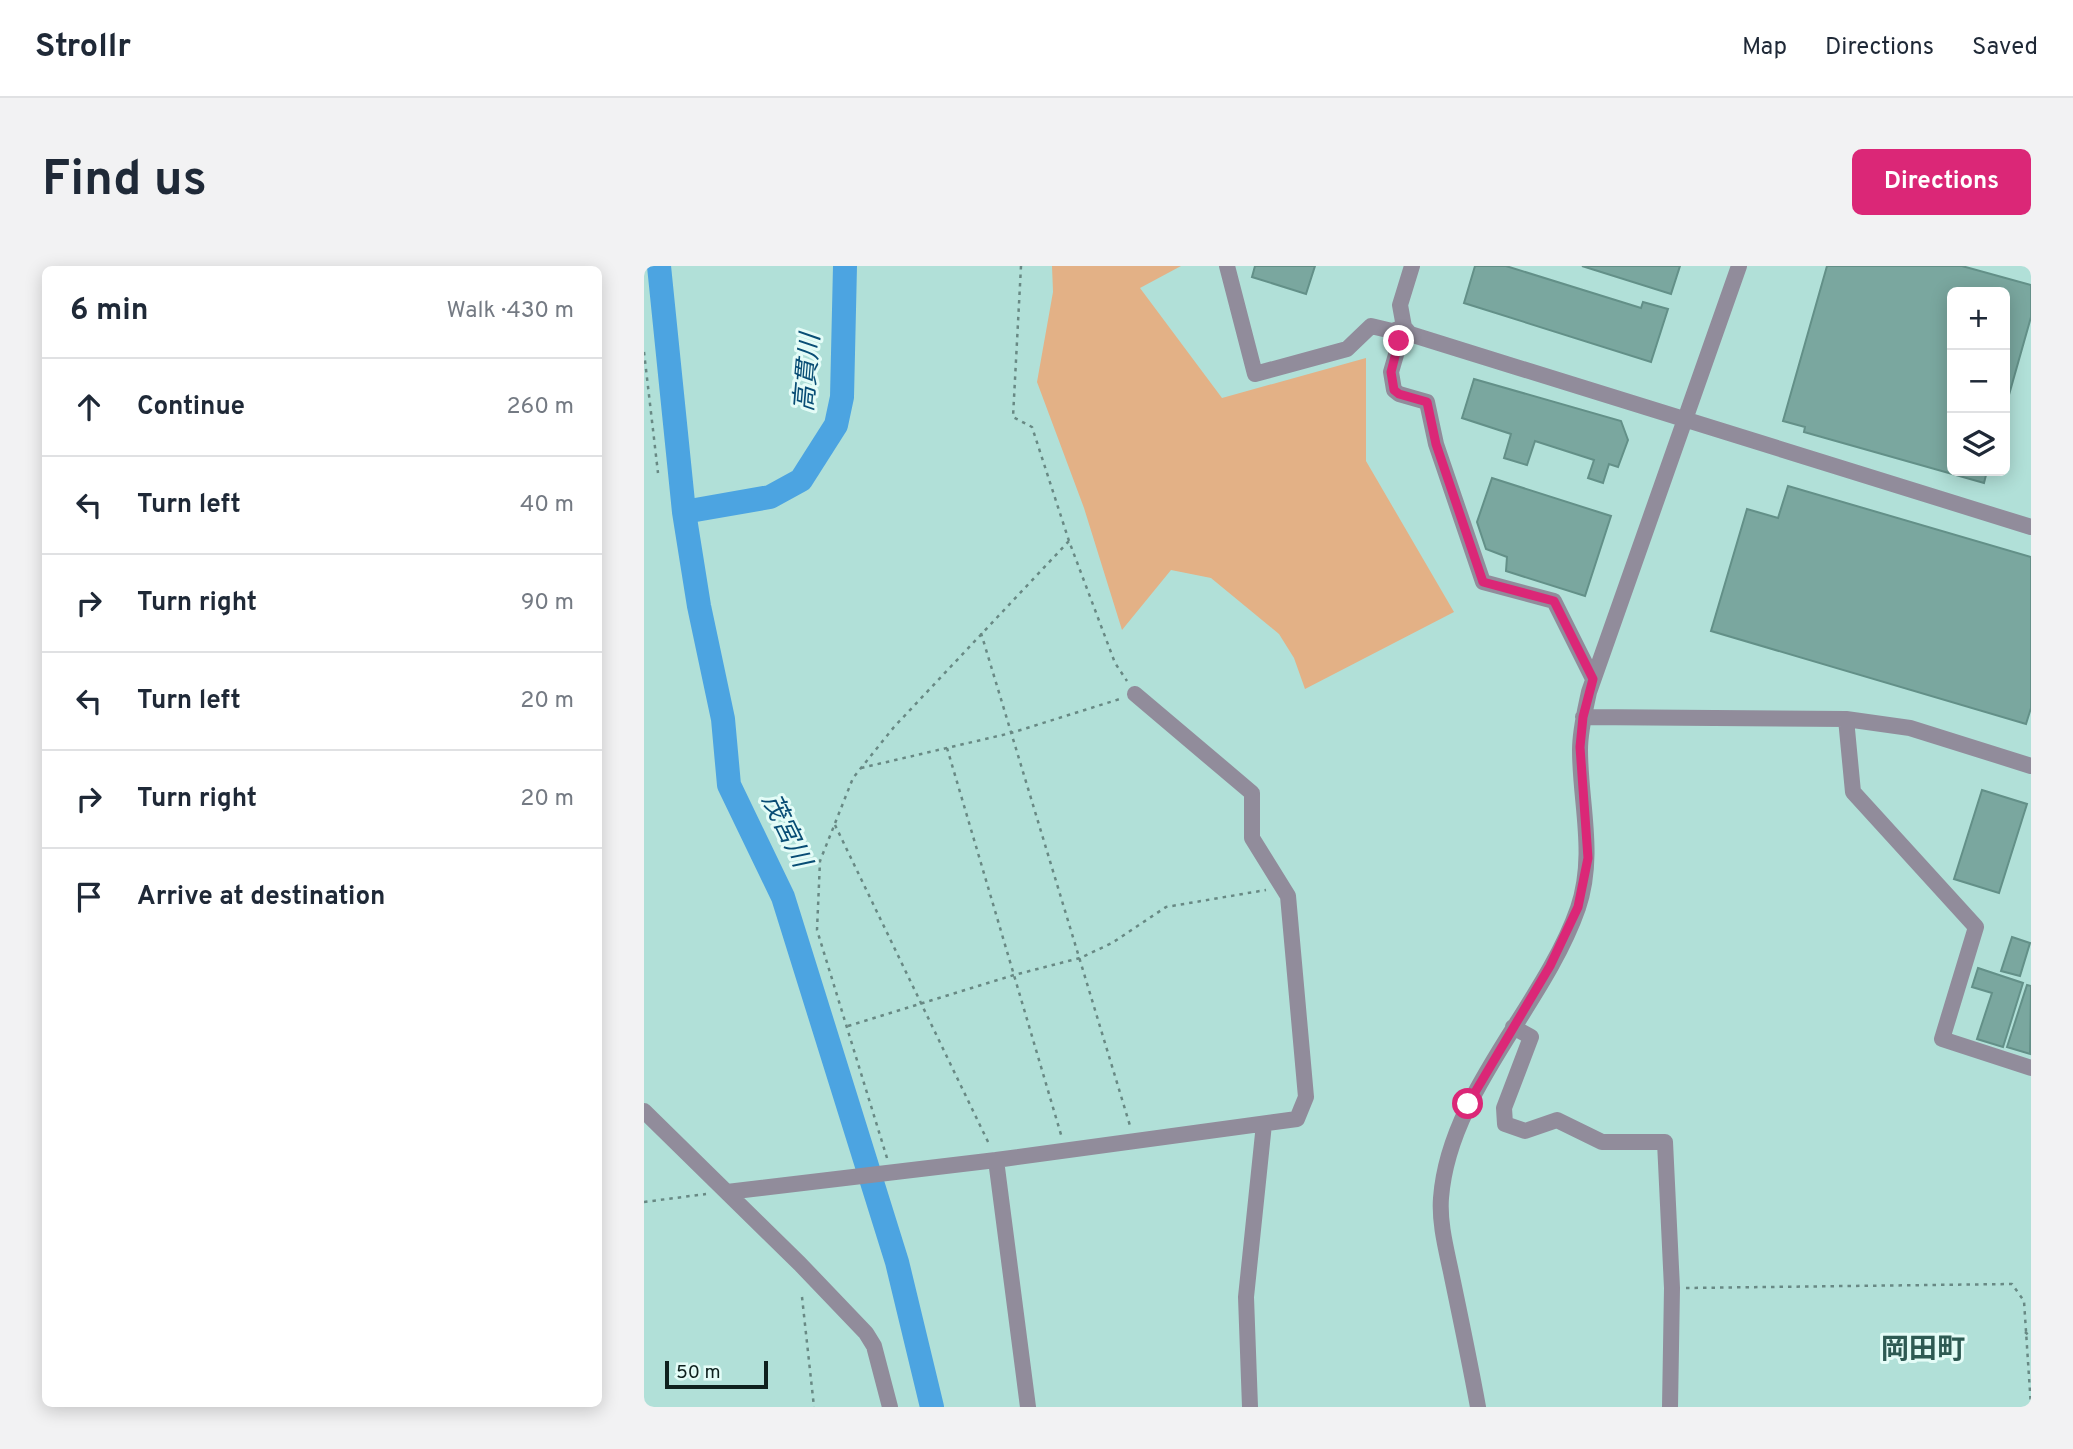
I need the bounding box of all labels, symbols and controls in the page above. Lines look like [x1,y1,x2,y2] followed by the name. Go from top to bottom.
[35,27,131,69] text: Strollr
[1742,33,1787,63] text: Map
[1825,33,1934,63] text: Directions
[1972,33,2038,63] text: Saved
[1852,149,2031,215] button: Directions
[42,151,207,213] text: Find us
[1947,287,2010,476] map controls
[1947,287,2010,350] button: +
[70,293,148,330] text: 6 min
[447,297,574,326] text: Walk · 430 m
[1383,325,1414,356] route end
[789,330,829,413] water label: 高貫川
[1947,350,2010,413] button: −
[70,388,108,426] icon: ahead
[137,391,245,424] text: Continue
[507,393,574,422] text: 260 m
[1947,413,2010,476] button: layers
[70,486,108,524] icon: left
[137,489,241,522] text: Turn left
[520,491,574,520] text: 40 m
[70,584,108,622] icon: right
[137,587,257,620] text: Turn right
[521,589,574,618] text: 90 m
[70,682,108,720] icon: left
[137,685,241,718] text: Turn left
[520,687,574,716] text: 20 m
[70,780,108,818] icon: right
[137,783,257,816] text: Turn right
[520,785,574,814] text: 20 m
[753,789,818,876] water label: 茂宮川
[70,878,108,916] icon: arrive
[137,881,385,914] text: Arrive at destination
[1452,1088,1483,1119] route start
[1881,1333,1965,1369] district label: 岡田町
[665,1358,768,1390] scale bar
[676,1361,721,1385] text: 50 m

